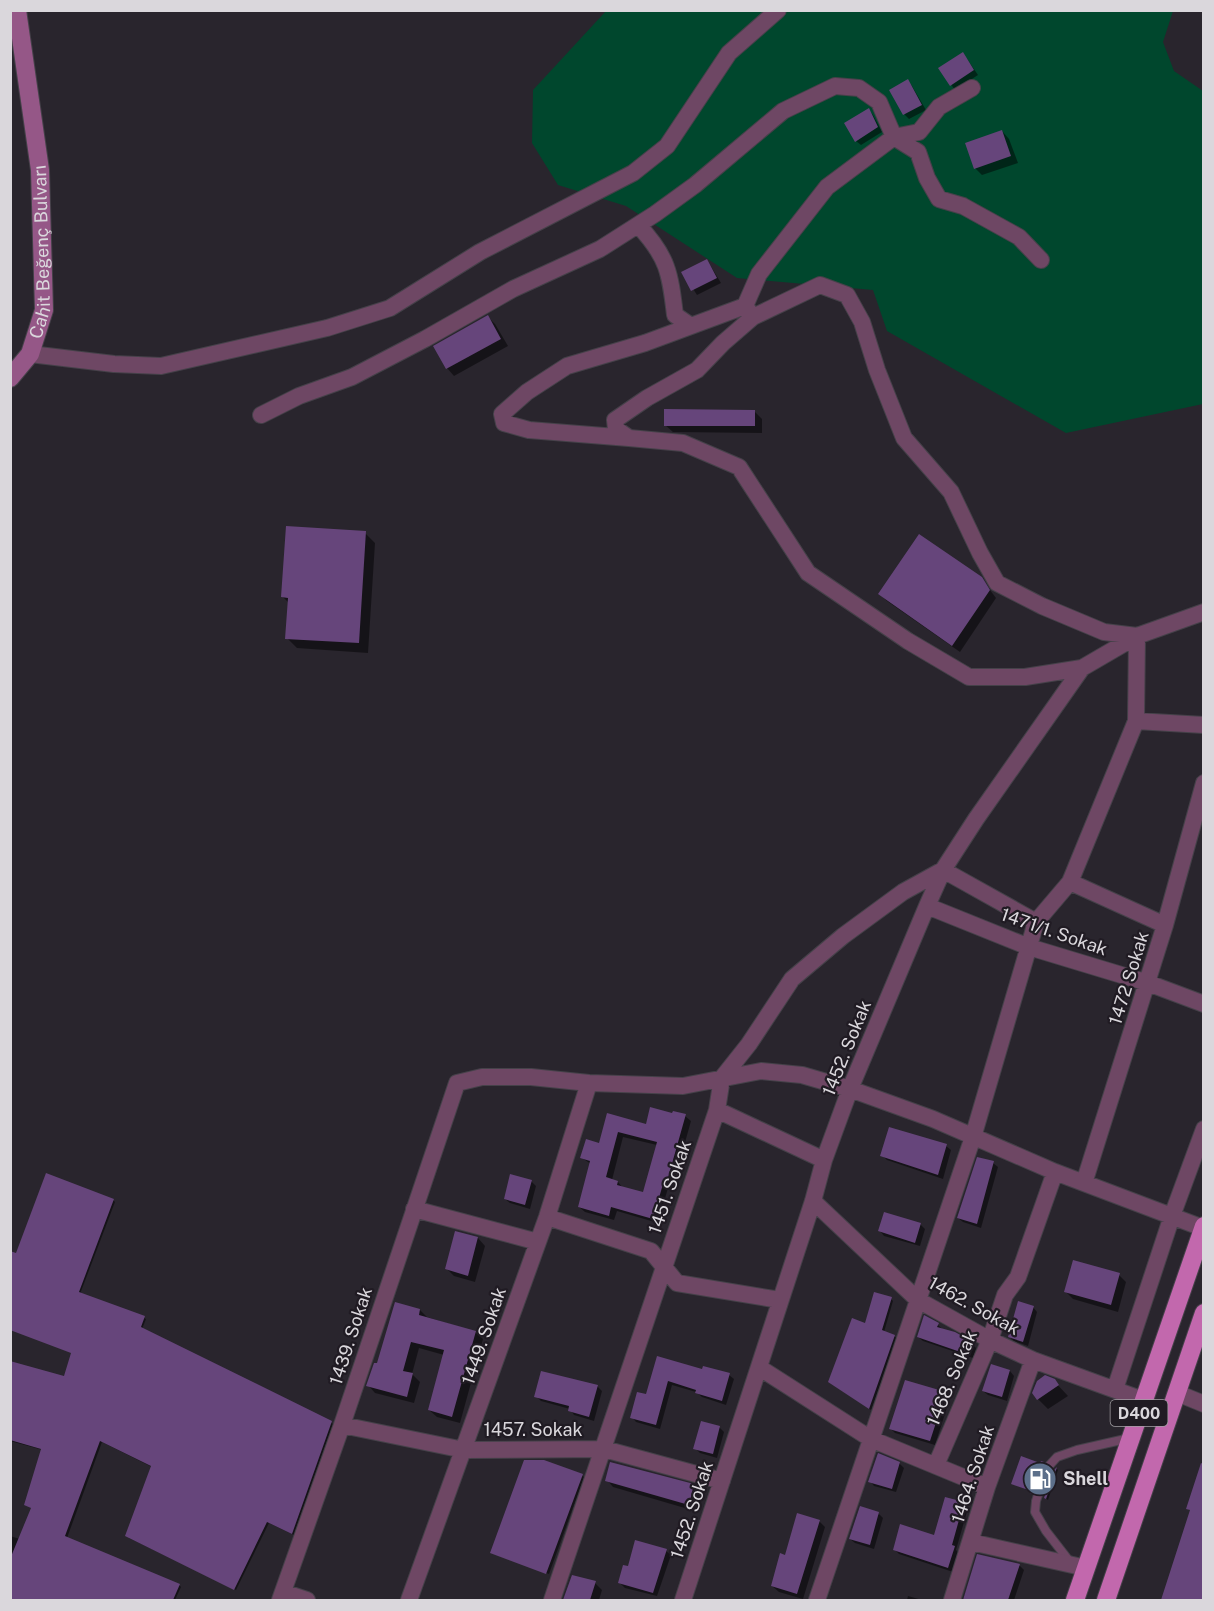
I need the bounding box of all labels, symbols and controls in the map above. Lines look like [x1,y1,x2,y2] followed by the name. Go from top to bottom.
[25,164,54,341] street label: Cahit Beğenç Bulvarı
[998,903,1110,960] street label: 1471/1. Sokak
[1104,928,1153,1027] street label: 1472 Sokak
[818,997,875,1099] street label: 1452. Sokak
[644,1137,695,1236] street label: 1451. Sokak
[925,1272,1024,1339] street label: 1462. Sokak
[325,1284,376,1387] street label: 1439. Sokak
[457,1284,510,1387] street label: 1449. Sokak
[922,1327,981,1429] street label: 1468. Sokak
[1110,1400,1168,1426] road number: D400
[483,1419,583,1440] street label: 1457. Sokak
[947,1422,998,1525] street label: 1464. Sokak
[666,1458,717,1561] street label: 1452. Sokak
[1022,1461,1058,1497] fuel station icon: Shell
[1063,1468,1108,1489] place label: Shell

